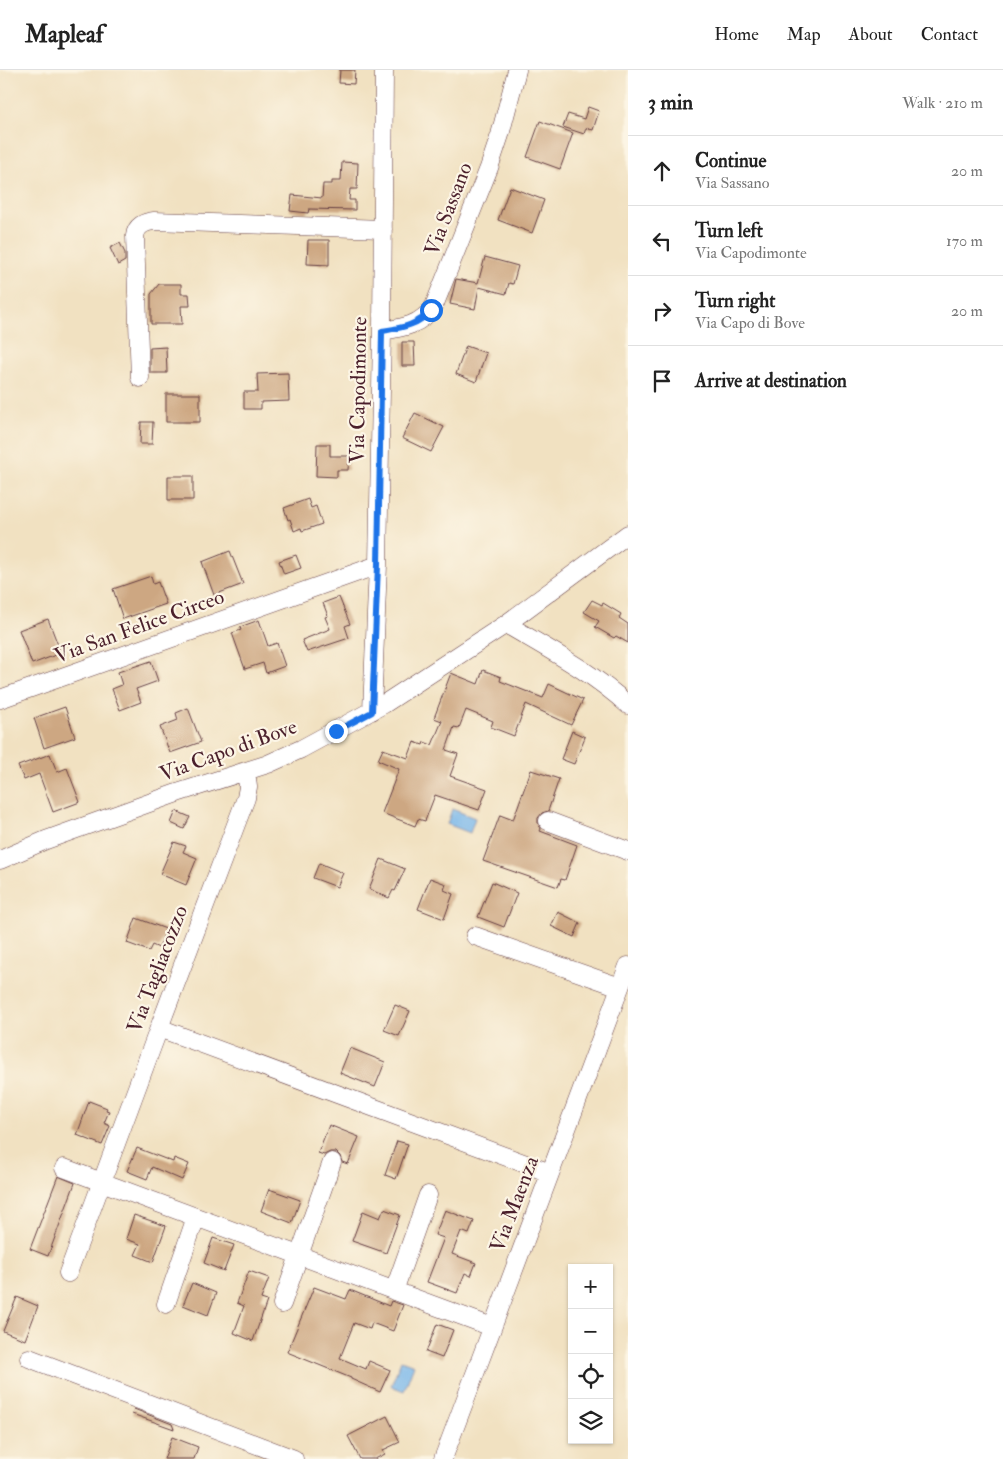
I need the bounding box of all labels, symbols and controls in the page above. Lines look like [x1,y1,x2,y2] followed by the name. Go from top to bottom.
[25,19,104,50] text: Mapleaf
[714,23,759,46] text: Home
[787,23,821,46] text: Map
[849,23,893,46] text: About
[921,23,978,46] text: Contact
[648,89,693,116] text: 3 min
[902,93,983,113] text: Walk · 210 m
[695,149,766,173] text: Continue
[648,157,676,185] icon: ahead
[418,159,479,260] street label: Via Sassano
[951,161,983,181] text: 20 m
[695,173,769,193] text: Via Sassano
[695,219,763,243] text: Turn left
[648,227,676,255] icon: left
[946,231,983,251] text: 170 m
[695,243,807,263] text: Via Capodimonte
[695,289,775,313] text: Turn right
[648,297,676,325] icon: right
[420,299,443,322] route start
[951,301,983,321] text: 20 m
[695,313,805,333] text: Via Capo di Bove
[344,316,373,464] street label: Via Capodimonte
[648,367,676,395] icon: arrive
[695,369,847,393] text: Arrive at destination
[51,583,228,670] street label: Via San Felice Circeo
[156,713,301,788] street label: Via Capo di Bove
[325,720,348,743] route end
[121,902,194,1037] street label: Via Tagliacozzo
[484,1152,545,1256] street label: Via Maenza
[568,1264,613,1444] map controls
[568,1264,613,1309] button: +
[568,1309,613,1354] button: −
[568,1354,613,1399] button: locate
[568,1399,613,1444] button: layers

